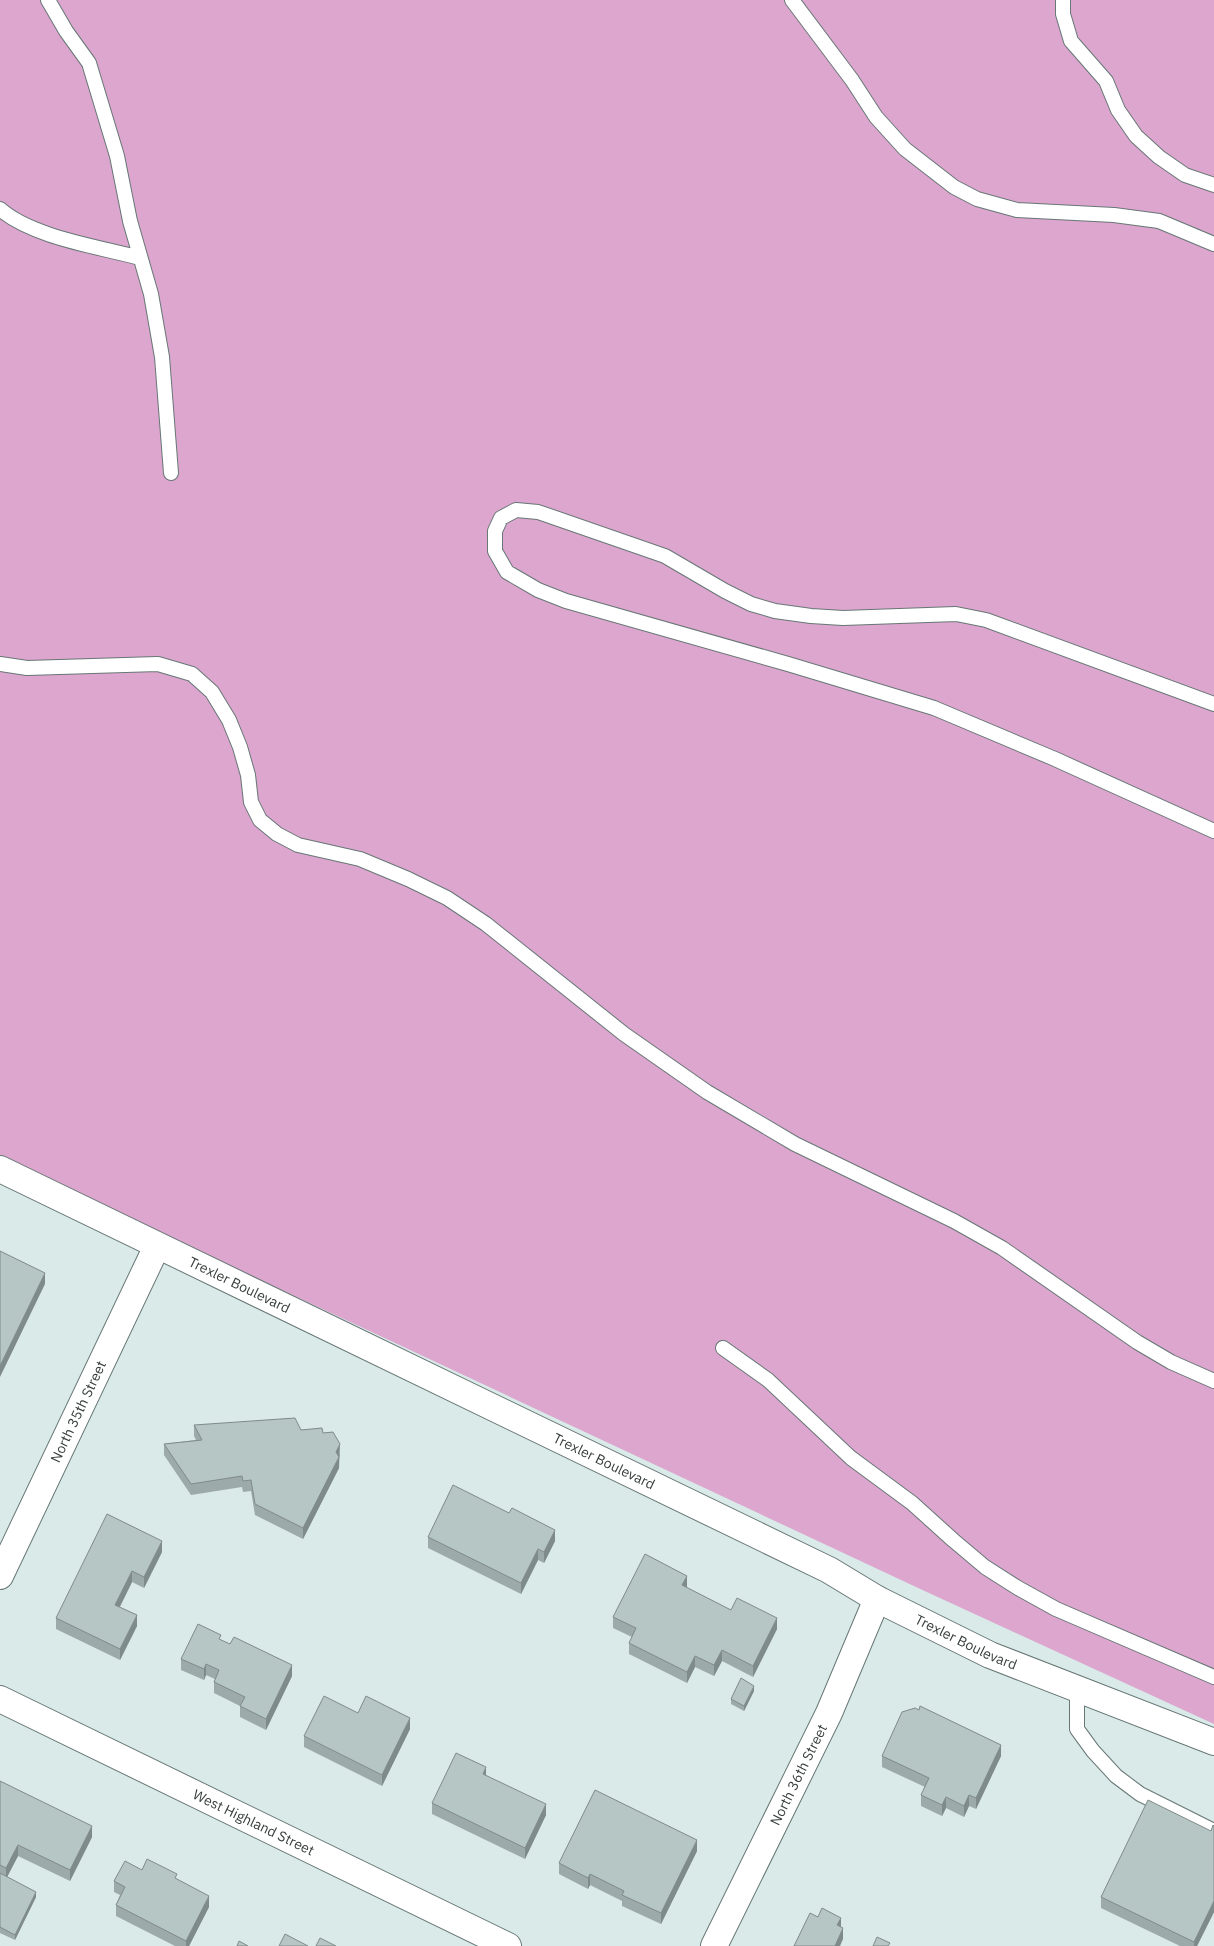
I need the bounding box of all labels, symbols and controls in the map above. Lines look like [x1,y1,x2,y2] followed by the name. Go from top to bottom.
[186,1253,293,1317] street label: Trexler Boulevard
[46,1358,110,1465] street label: North 35th Street
[550,1429,658,1493] street label: Trexler Boulevard
[912,1610,1020,1674] street label: Trexler Boulevard
[766,1721,831,1828] street label: North 36th Street
[190,1785,317,1859] street label: West Highland Street

